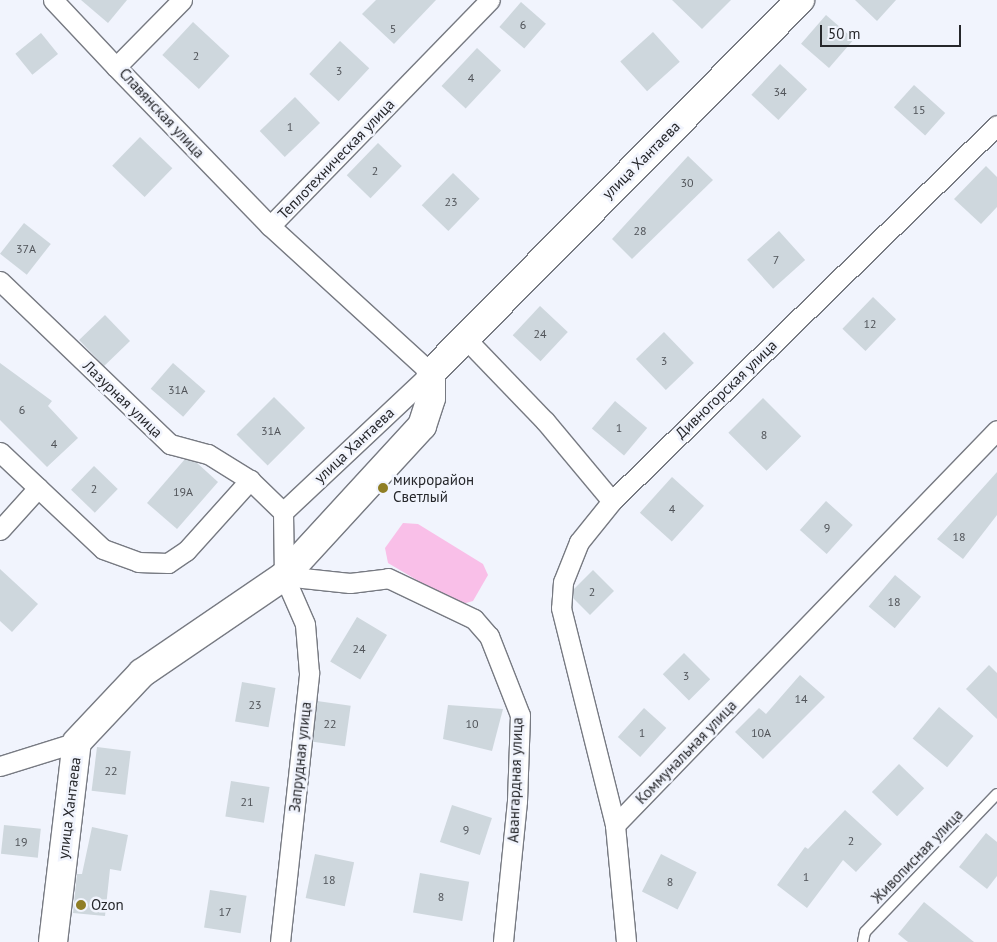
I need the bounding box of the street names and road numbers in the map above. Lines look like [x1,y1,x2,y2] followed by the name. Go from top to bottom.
[116,64,208,162] street label: Славянская улица
[274,95,398,223] street label: Теплотехническая улица
[598,117,684,203] street label: улица Хантаева
[672,336,780,442] street label: Дивногорская улица
[80,357,166,441] street label: Лазурная улица
[310,403,398,487] street label: улица Хантаева
[632,696,740,808] street label: Коммунальная улица
[285,701,315,813] street label: Запрудная улица
[504,717,526,843] street label: Авангардная улица
[54,756,84,860] street label: улица Хантаева
[868,805,966,907] street label: Живописная улица

